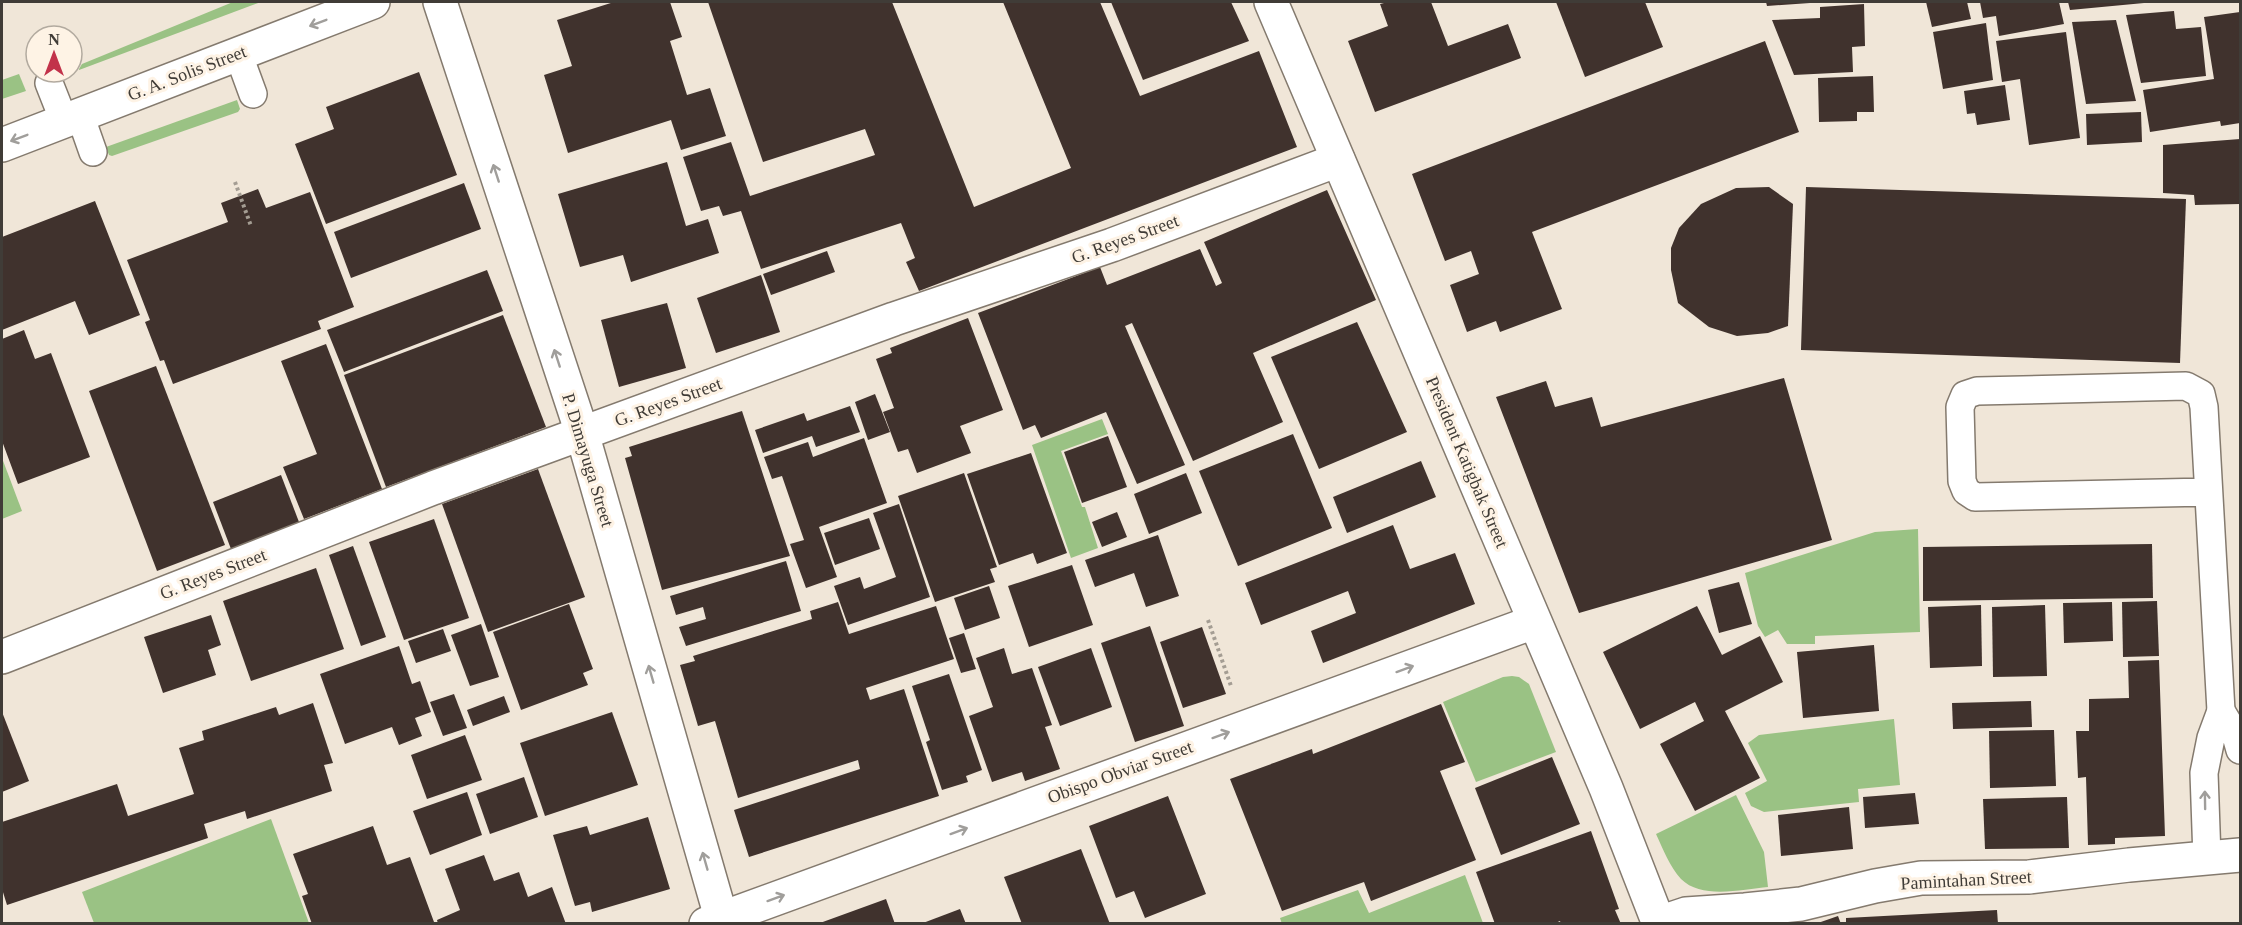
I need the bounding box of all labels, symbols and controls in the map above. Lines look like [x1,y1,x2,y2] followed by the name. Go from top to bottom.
[309,18,328,29] one-way arrow
[24,24,84,84] north arrow
[48,31,60,48] text: N
[125,41,249,105] street label: G. A. Solis Street
[10,134,29,145] one-way arrow
[489,164,500,183] one-way arrow
[1069,210,1181,268] street label: G. Reyes Street
[550,349,561,368] one-way arrow
[612,373,724,431] street label: G. Reyes Street
[1422,373,1512,551] street label: President Katigbak Street
[558,391,618,529] street label: P. Dimayuga Street
[157,545,269,603] street label: G. Reyes Street
[1395,662,1414,673] one-way arrow
[645,665,656,684] one-way arrow
[1211,729,1230,740] one-way arrow
[1045,736,1195,808] street label: Obispo Obviar Street
[2199,790,2210,810] one-way arrow
[949,825,968,836] one-way arrow
[699,852,710,871] one-way arrow
[1900,867,2032,893] street label: Pamintahan Street
[766,891,785,902] one-way arrow

